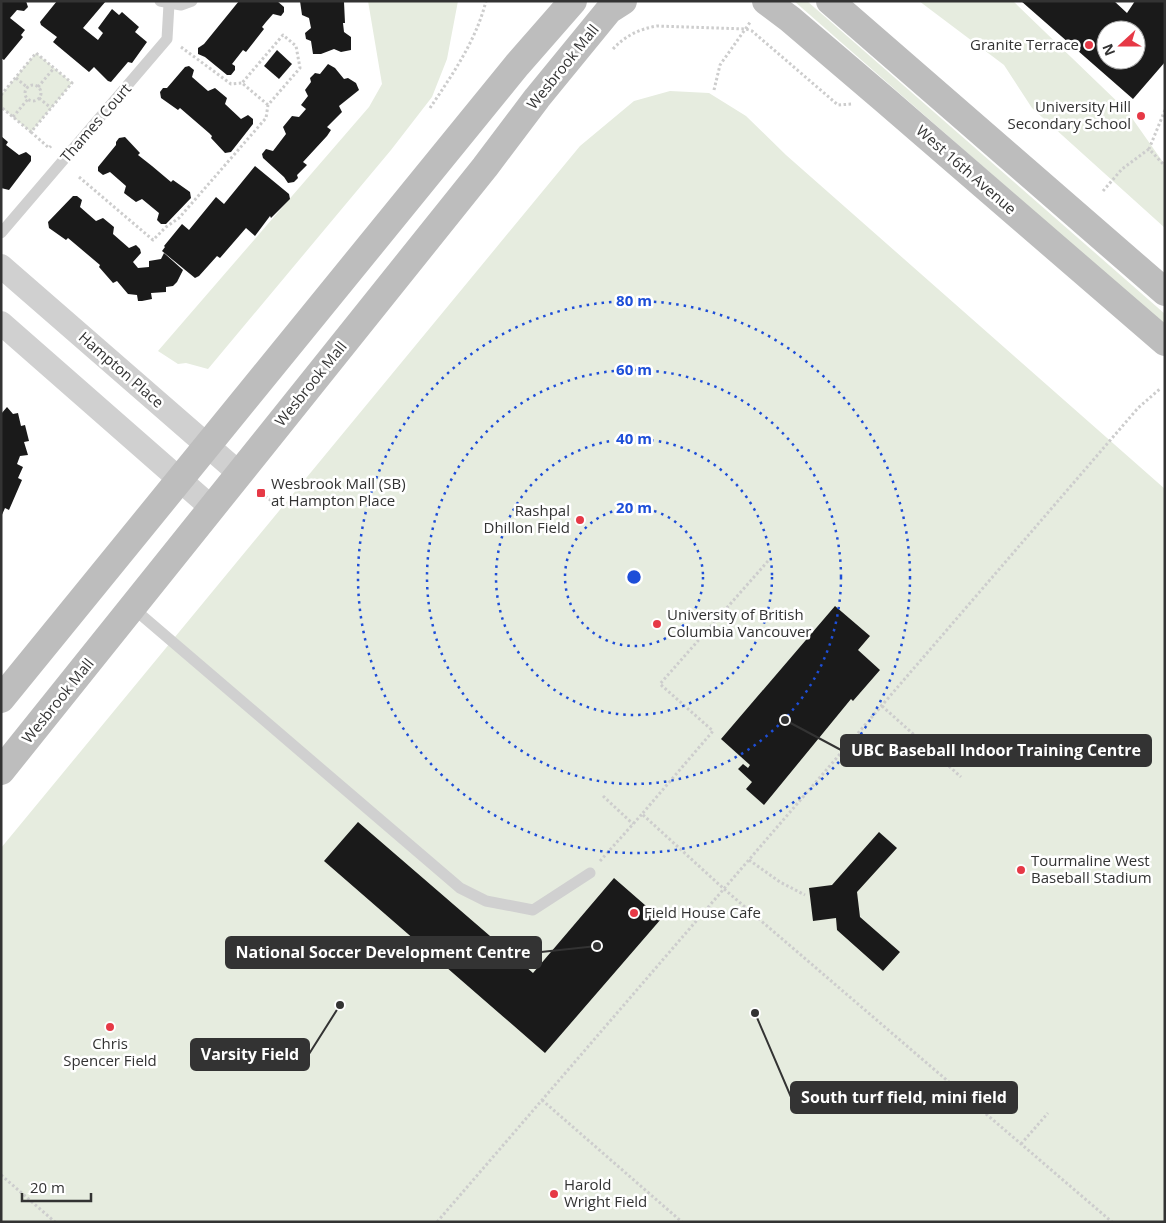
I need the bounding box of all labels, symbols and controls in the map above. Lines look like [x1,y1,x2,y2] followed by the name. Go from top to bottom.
[522,20,603,113] street label: Wesbrook Mall
[1096,20,1146,70] north arrow
[970,34,1079,54] place label: Granite Terrace
[1083,39,1095,51] marker: Granite Terrace
[1097,41,1119,59] text: N
[55,79,135,166] street label: Thames Court
[1007,96,1131,133] place label: University Hill Secondary School
[1135,110,1147,122] marker: University Hill Secondary School
[912,120,1021,218] street label: West 16th Avenue
[616,290,652,310] text: 80 m
[75,327,168,412] street label: Hampton Place
[270,337,351,430] street label: Wesbrook Mall
[616,359,652,379] text: 60 m
[616,428,652,448] text: 40 m
[271,473,406,510] place label: Wesbrook Mall (SB) at Hampton Place
[255,487,267,499] marker: Wesbrook Mall (SB) at Hampton Place
[616,497,652,517] text: 20 m
[484,500,570,537] place label: Rashpal Dhillon Field
[574,514,586,526] marker: Rashpal Dhillon Field
[625,568,643,586] centre of rings
[667,604,811,641] place label: University of British Columbia Vancouver
[651,618,663,630] marker: University of British Columbia Vancouver
[17,654,98,747] street label: Wesbrook Mall
[841,735,1151,766] callout: UBC Baseball Indoor Training Centre
[851,739,1141,761] text: UBC Baseball Indoor Training Centre
[1031,850,1152,887] place label: Tourmaline West Baseball Stadium
[1015,864,1027,876] marker: Tourmaline West Baseball Stadium
[644,902,761,922] place label: Field House Cafe
[628,907,640,919] marker: Field House Cafe
[226,937,541,968] callout: National Soccer Development Centre
[235,941,531,963] text: National Soccer Development Centre
[104,1021,116,1033] marker: Chris Spencer Field
[63,1033,157,1070] place label: Chris Spencer Field
[191,1039,309,1070] callout: Varsity Field
[201,1043,299,1065] text: Varsity Field
[791,1082,1017,1113] callout: South turf field, mini field
[801,1086,1007,1108] text: South turf field, mini field
[22,1170,91,1202] scale bar
[564,1174,647,1211] place label: Harold Wright Field
[30,1177,65,1197] text: 20 m
[548,1188,560,1200] marker: Harold Wright Field

